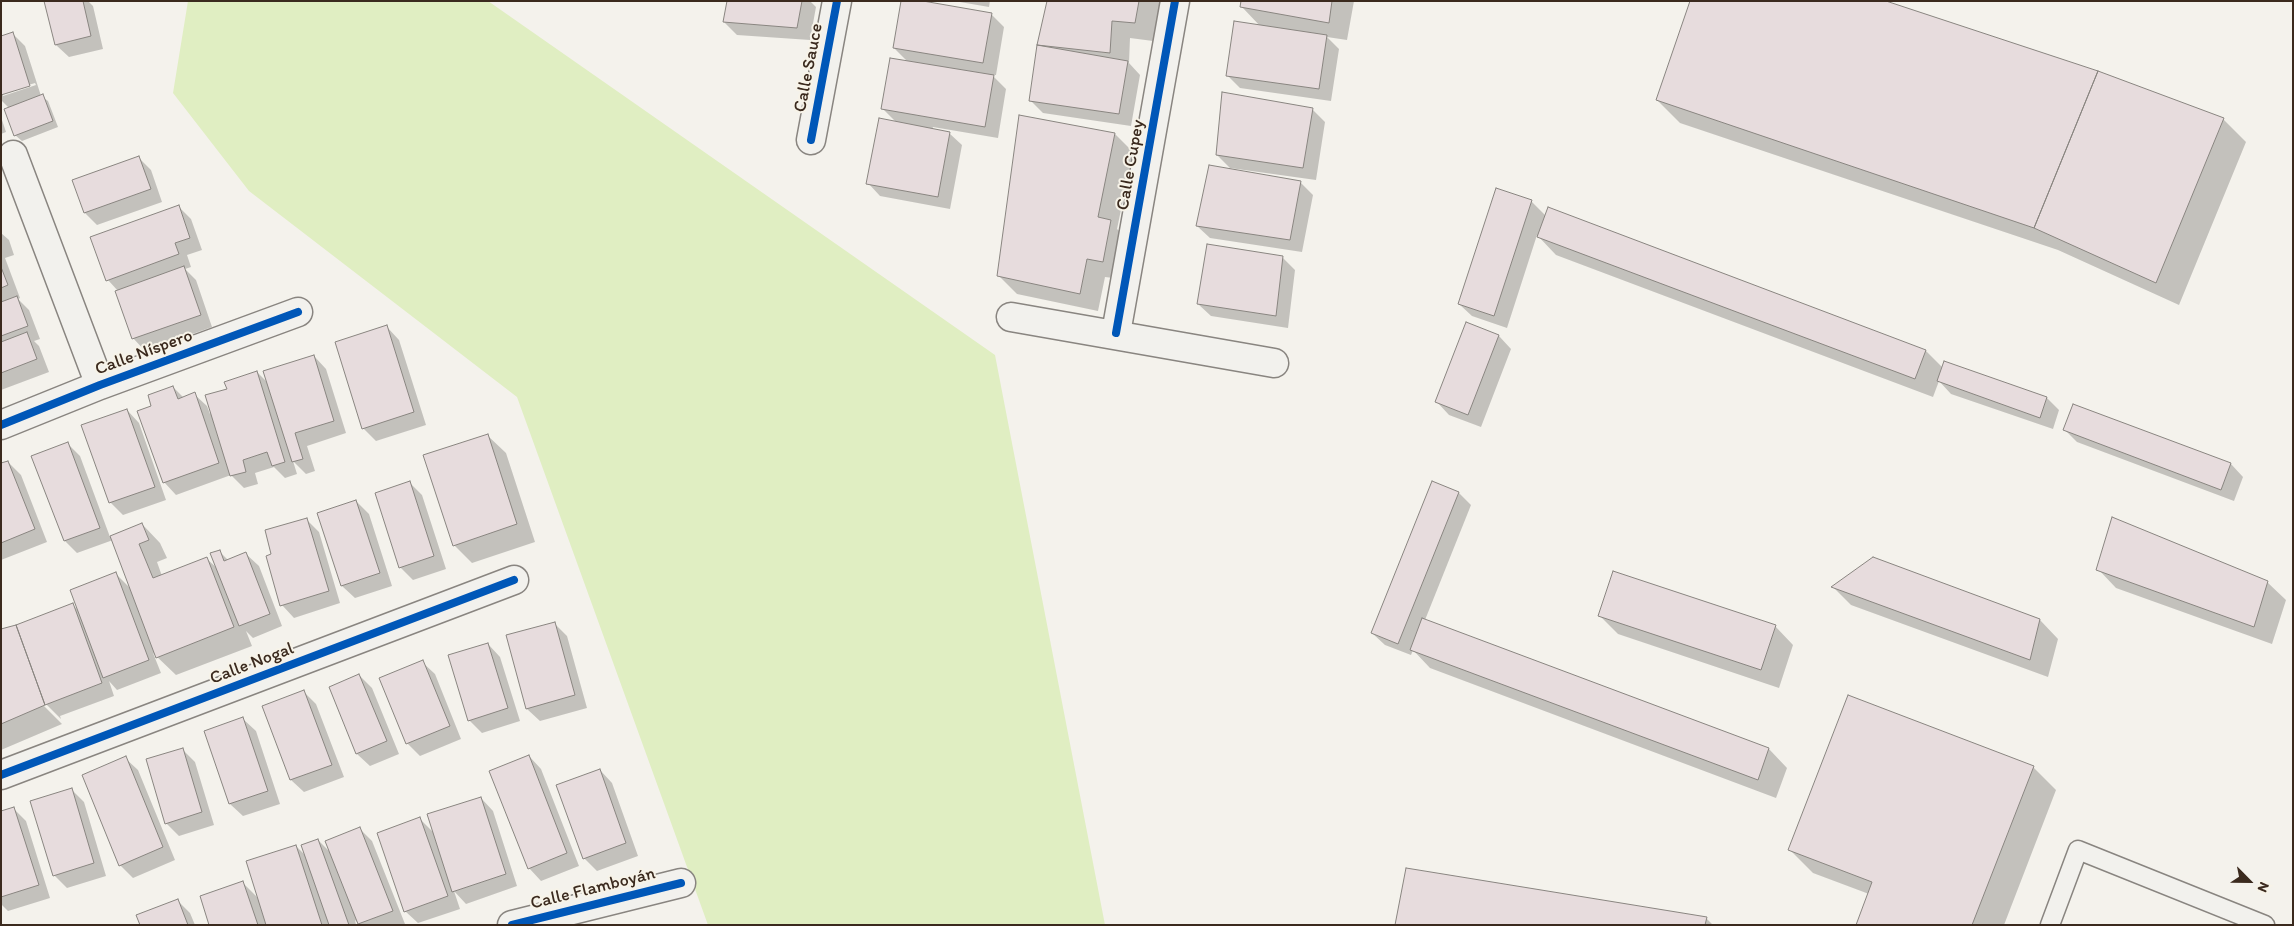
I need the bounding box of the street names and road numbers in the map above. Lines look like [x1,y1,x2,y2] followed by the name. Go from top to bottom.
[790,22,828,114] street label: Calle Sauce
[1112,118,1150,212] street label: Calle Cupey
[92,325,196,381] street label: Calle Níspero
[207,638,297,690] street label: Calle Nogal
[528,863,658,915] street label: Calle Flamboyán

